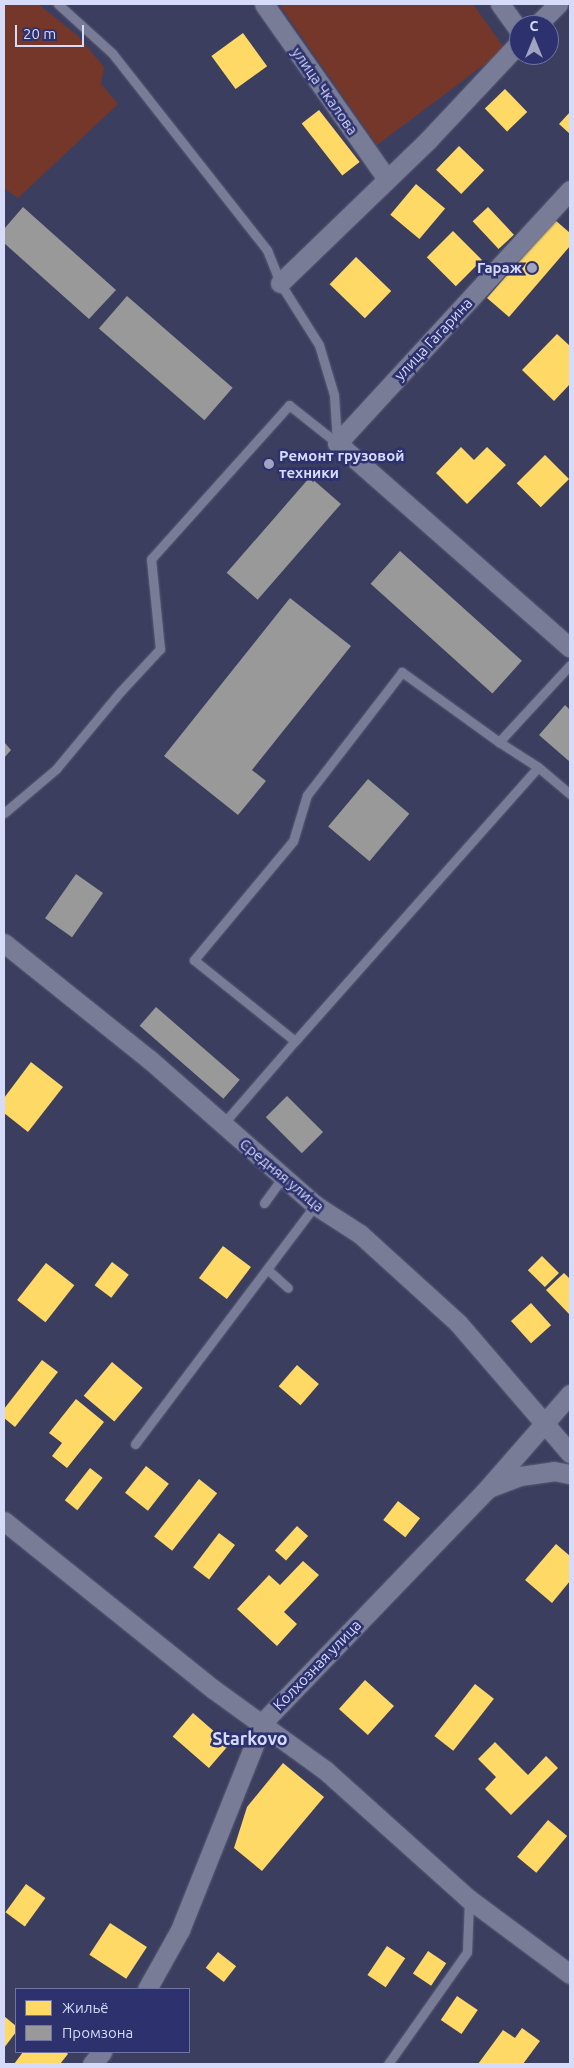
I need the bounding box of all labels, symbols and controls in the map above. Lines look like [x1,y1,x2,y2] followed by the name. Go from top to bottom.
[18,15,86,47] scale bar
[509,15,559,65] north arrow
[530,18,538,34] text: С
[23,25,56,42] text: 20 m
[288,44,362,138] street label: улица Чкалова
[477,259,522,277] place label: Гараж
[526,262,538,274] marker: Гараж
[390,294,476,384] street label: улица Гагарина
[279,446,404,481] place label: Ремонт грузовой техники
[263,458,275,470] marker: Ремонт грузовой техники
[236,1135,328,1215] street label: Средняя улица
[269,1616,365,1714] street label: Колхозная улица
[212,1727,288,1749] district label: Starkovo
[15,1988,190,2053] legend
[62,1999,109,2016] text: Жильё
[62,2024,133,2041] text: Промзона

